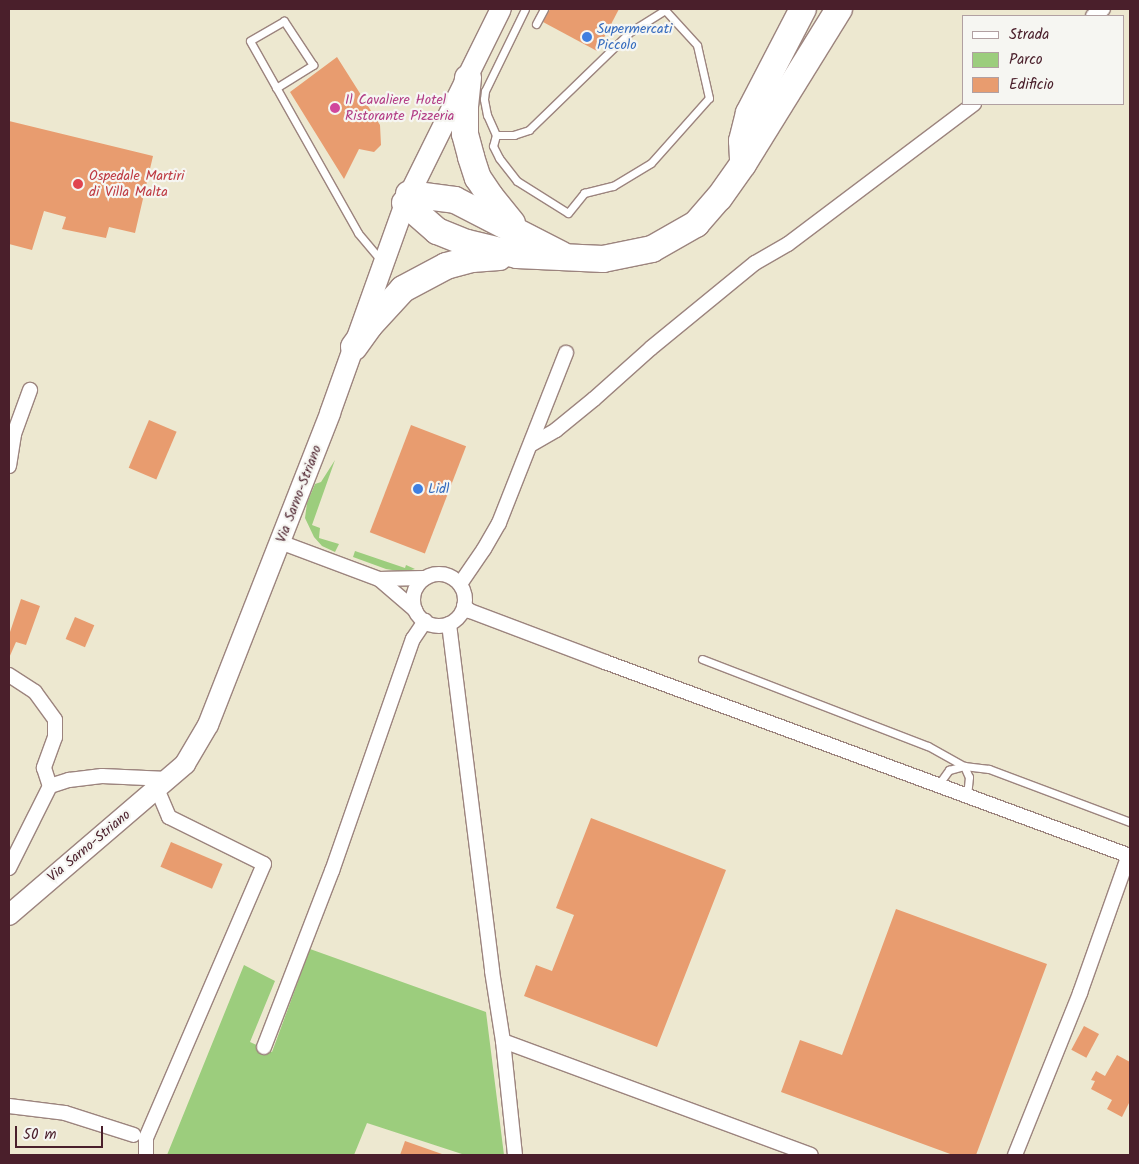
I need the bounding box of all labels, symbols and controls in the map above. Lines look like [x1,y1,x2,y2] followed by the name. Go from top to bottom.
[962,15,1124,105] legend
[597,21,672,54] place label: Supermercati Piccolo
[1009,23,1049,47] text: Strada
[581,31,593,43] marker: Supermercati Piccolo
[1009,48,1043,72] text: Parco
[1009,73,1054,97] text: Edificio
[345,92,454,124] place label: Il Cavaliere Hotel Ristorante Pizzeria
[329,102,341,114] marker: Il Cavaliere Hotel Ristorante Pizzeria
[89,168,184,200] place label: Ospedale Martiri di Villa Malta
[71,177,85,191] marker: Ospedale Martiri di Villa Malta
[273,443,325,545] street label: Via Sarno-Striano
[428,481,449,497] place label: Lidl
[412,483,424,495] marker: Lidl
[44,806,134,886] street label: Via Sarno-Striano
[18,1116,105,1148] scale bar
[23,1123,57,1147] text: 50 m

